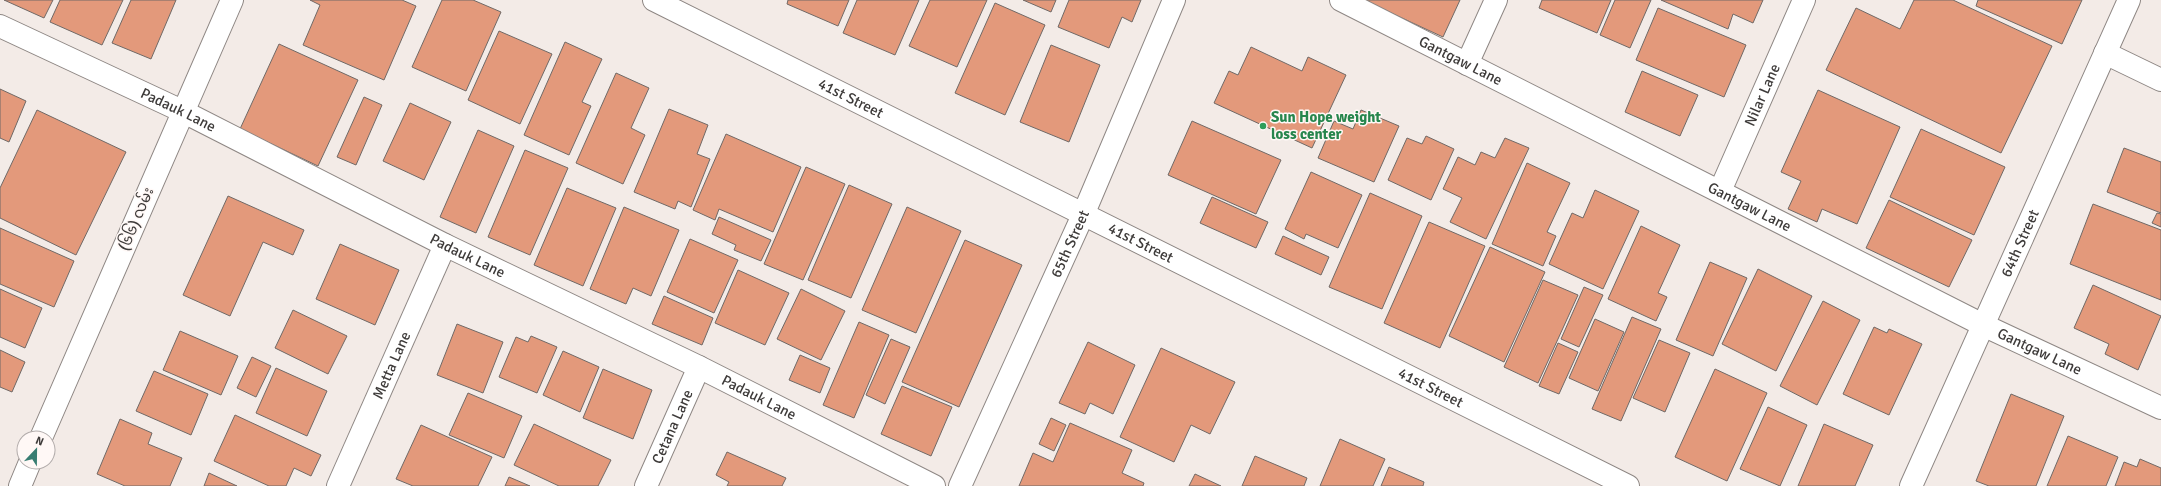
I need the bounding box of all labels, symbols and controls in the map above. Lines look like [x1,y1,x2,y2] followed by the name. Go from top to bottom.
[1416,32,1505,89] street label: Gantgaw Lane
[1741,61,1784,129] street label: Nilar Lane
[815,74,886,122] street label: 41st Street
[138,84,219,136] street label: Padauk Lane
[1271,108,1381,143] place label: Sun Hope weight loss center
[1258,121,1268,131] marker: Sun Hope weight loss center
[1705,178,1794,235] street label: Gantgaw Lane
[114,184,157,253] street label: (၆၆) လမ်း
[1047,207,1093,280] street label: 65th Street
[1997,207,2043,280] street label: 64th Street
[1105,219,1176,267] street label: 41st Street
[427,230,508,282] street label: Padauk Lane
[1994,324,2085,379] street label: Gantgaw Lane
[369,329,414,402] street label: Metta Lane
[1395,364,1466,411] street label: 41st Street
[719,371,799,424] street label: Padauk Lane
[648,387,697,467] street label: Cetana Lane
[16,430,56,470] north arrow
[34,434,46,449] text: N

